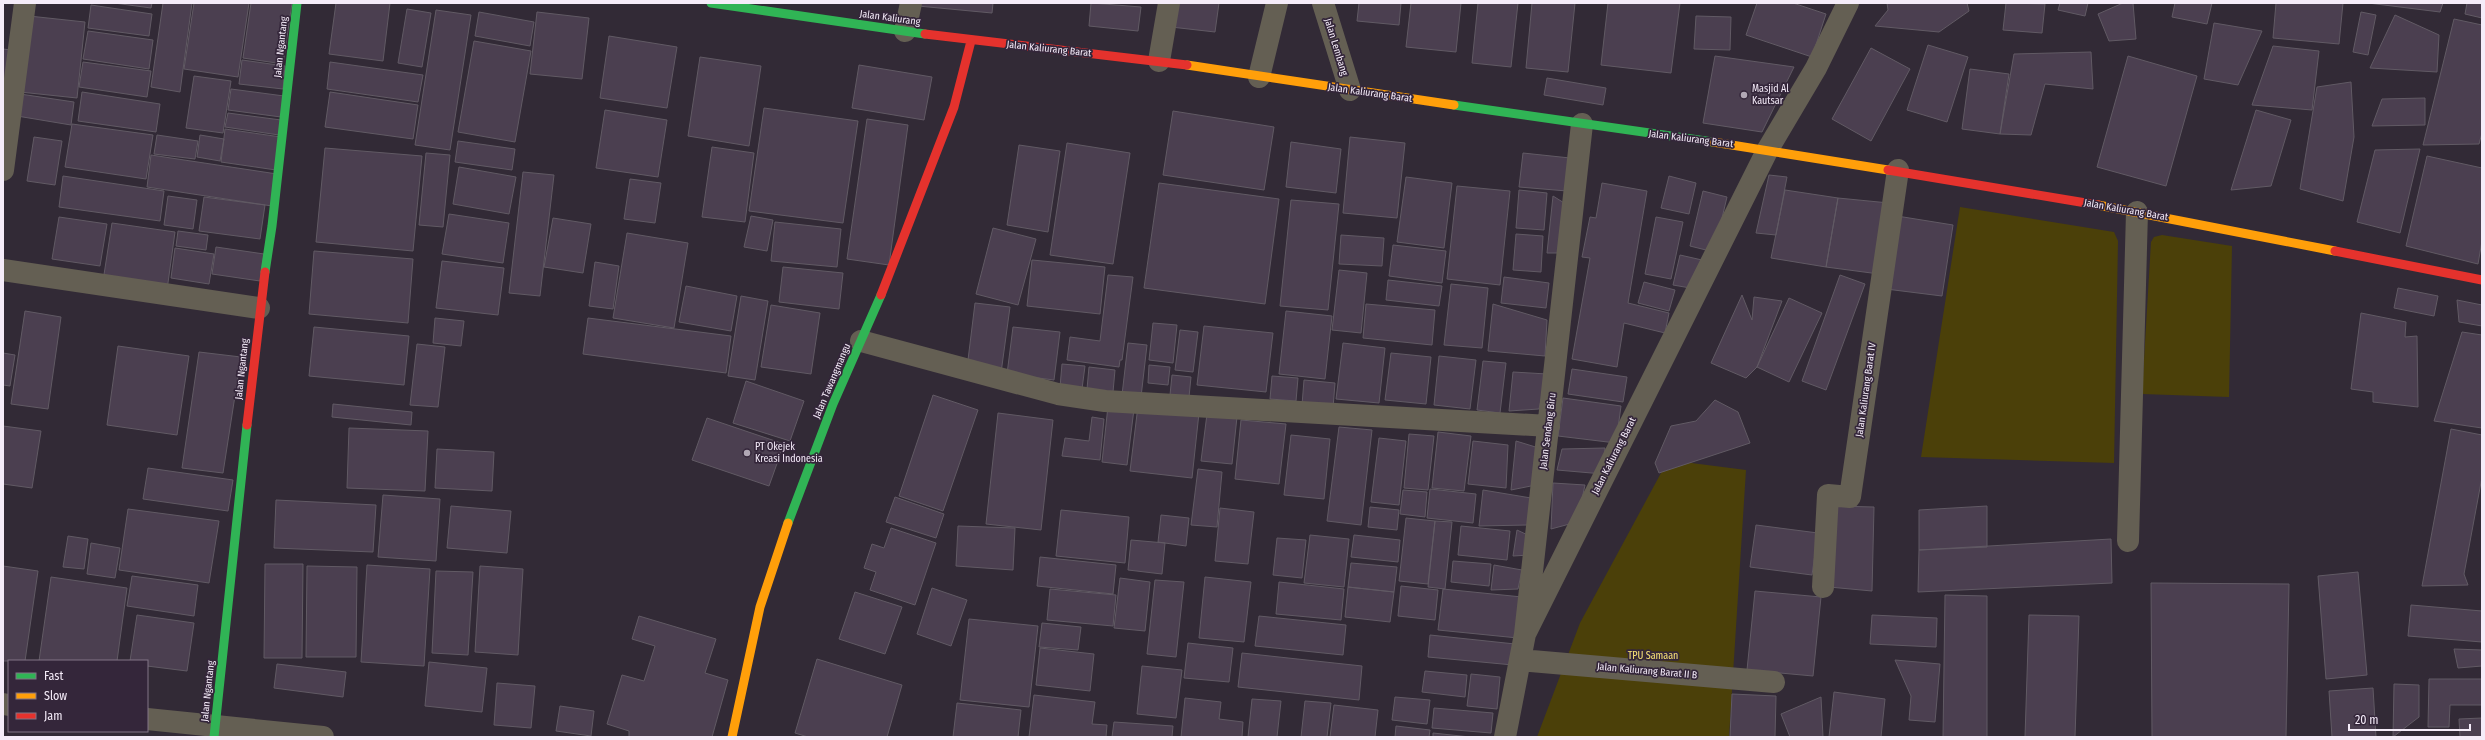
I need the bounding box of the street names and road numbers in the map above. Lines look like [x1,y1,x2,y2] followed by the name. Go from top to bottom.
[859,8,921,28] street label: Jalan Kaliurang
[272,16,290,78] street label: Jalan Ngantang
[1322,17,1351,78] street label: Jalan Lembang
[1006,39,1093,59] street label: Jalan Kaliurang Barat
[1327,81,1414,105] street label: Jalan Kaliurang Barat
[1648,128,1735,150] street label: Jalan Kaliurang Barat
[2083,197,2170,223] street label: Jalan Kaliurang Barat
[233,338,251,400] street label: Jalan Ngantang
[1853,341,1879,438] street label: Jalan Kaliurang Barat IV
[811,342,853,420] street label: Jalan Tawangmangu
[1537,392,1559,470] street label: Jalan Sendang Biru
[1589,415,1639,497] street label: Jalan Kaliurang Barat
[199,660,217,722] street label: Jalan Ngantang
[1596,661,1698,681] street label: Jalan Kaliurang Barat II B

